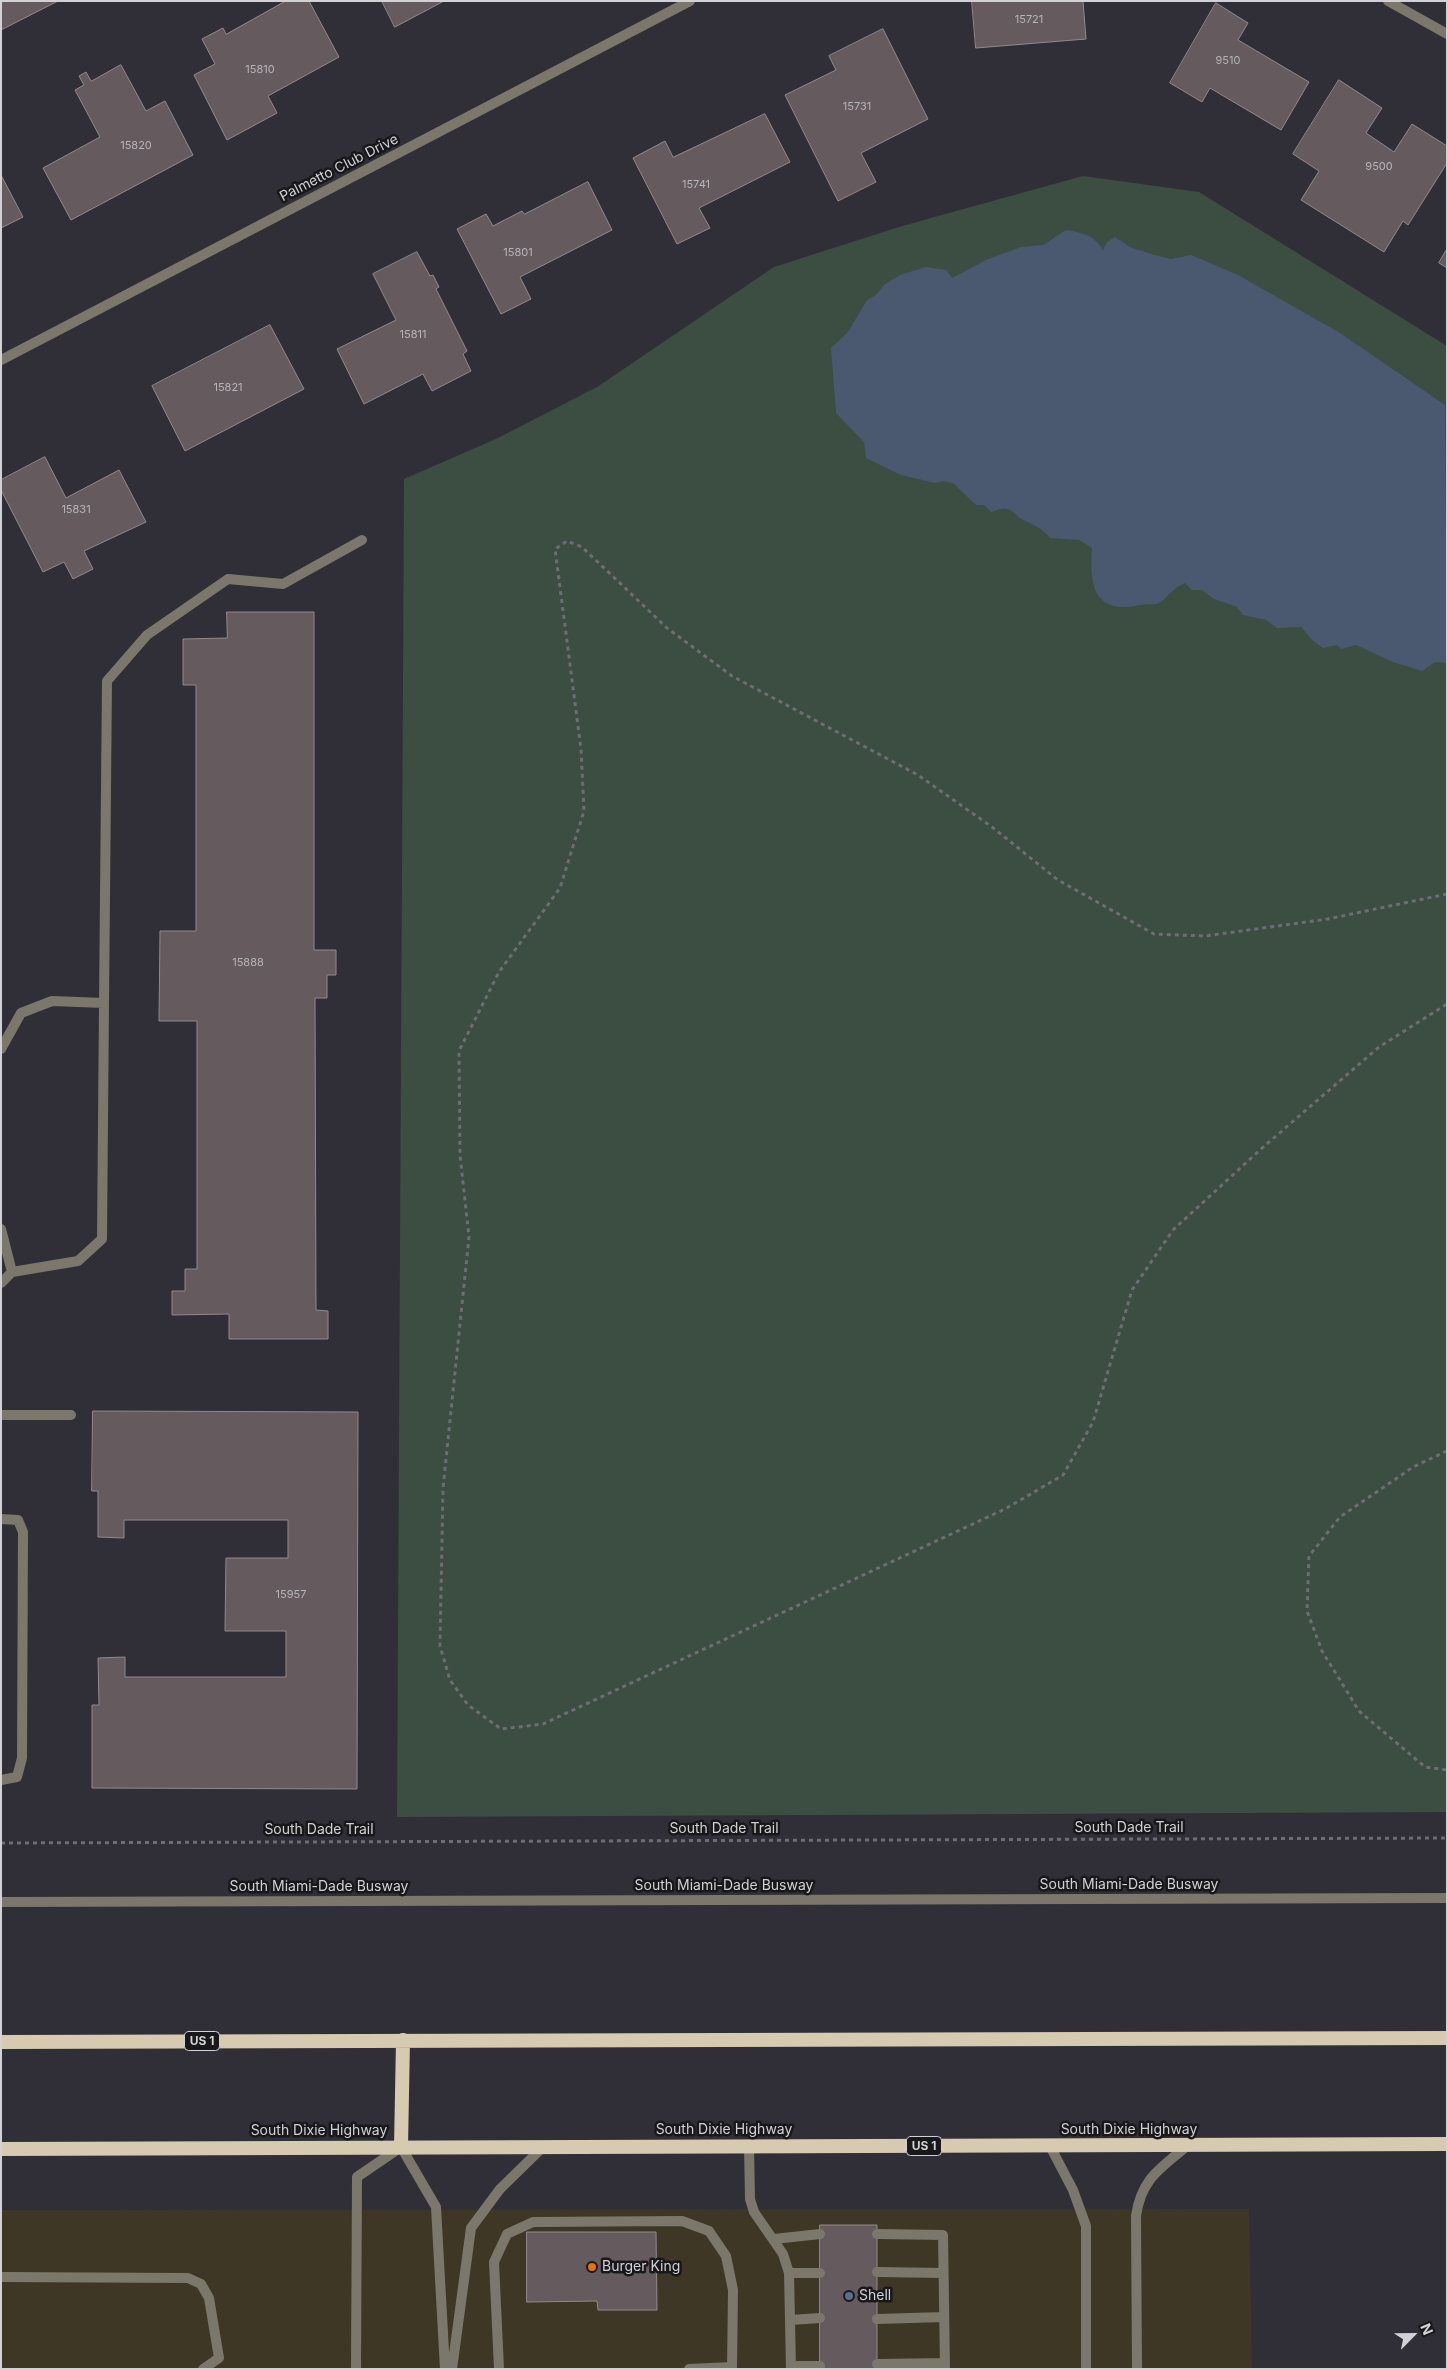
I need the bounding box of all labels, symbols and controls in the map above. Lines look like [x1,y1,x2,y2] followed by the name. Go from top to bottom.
[1015,13,1043,27] house number: 15721
[1216,54,1240,68] house number: 9510
[245,63,275,77] house number: 15810
[843,100,871,114] house number: 15731
[277,131,401,205] street label: Palmetto Club Drive
[120,139,152,153] house number: 15820
[1365,160,1393,174] house number: 9500
[682,178,710,192] house number: 15741
[503,246,533,260] house number: 15801
[400,328,426,342] house number: 15811
[213,381,243,395] house number: 15821
[61,503,91,517] house number: 15831
[232,956,264,970] house number: 15888
[276,1588,306,1602] house number: 15957
[1074,1820,1184,1836] street label: South Dade Trail
[669,1821,779,1837] street label: South Dade Trail
[264,1822,374,1838] street label: South Dade Trail
[1040,1877,1218,1893] street label: South Miami-Dade Busway
[635,1878,813,1894] street label: South Miami-Dade Busway
[230,1879,408,1895] street label: South Miami-Dade Busway
[184,2032,220,2050] road number: US 1
[656,2122,792,2138] street label: South Dixie Highway
[1061,2122,1197,2138] street label: South Dixie Highway
[251,2123,387,2139] street label: South Dixie Highway
[906,2136,942,2156] road number: US 1
[602,2259,680,2275] place label: Burger King
[586,2261,598,2273] marker: Burger King
[859,2288,891,2304] place label: Shell
[843,2290,855,2302] marker: Shell
[1388,2310,1438,2360] north arrow
[1417,2321,1437,2337] text: N

